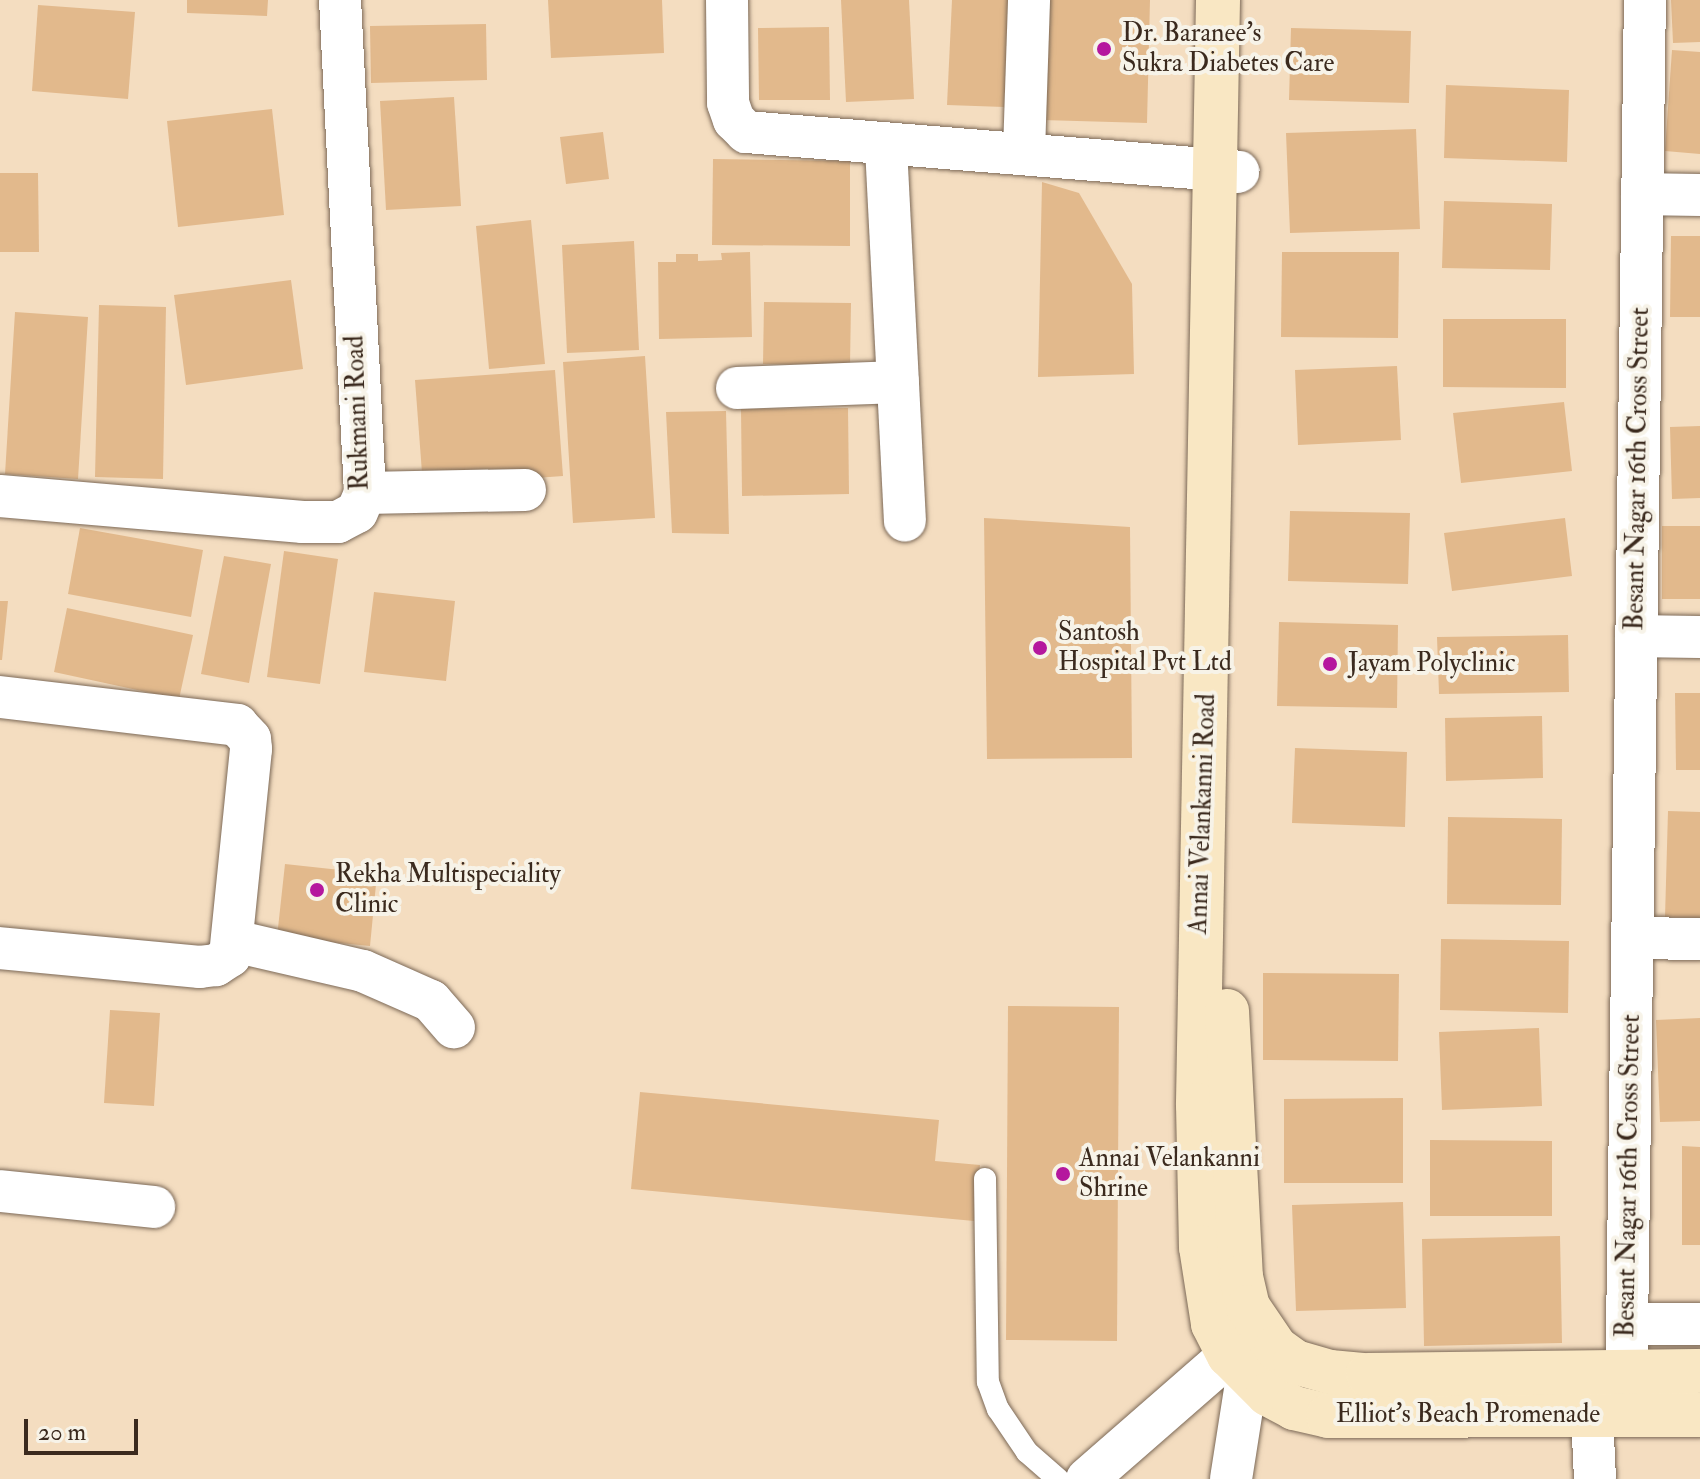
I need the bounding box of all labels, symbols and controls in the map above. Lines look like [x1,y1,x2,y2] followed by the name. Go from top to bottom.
[1122,18,1334,80] place label: Dr. Baranee's Sukra Diabetes Care
[1093,38,1115,60] marker: Dr. Baranee's Sukra Diabetes Care
[1620,307,1656,631] street label: Besant Nagar 16th Cross Street
[340,335,376,491] street label: Rukmani Road
[1058,617,1232,678] place label: Santosh Hospital Pvt Ltd
[1029,637,1051,659] marker: Santosh Hospital Pvt Ltd
[1348,648,1516,680] place label: Jayam Polyclinic
[1319,653,1341,675] marker: Jayam Polyclinic
[1183,693,1223,935] street label: Annai Velankanni Road
[335,859,561,920] place label: Rekha Multispeciality Clinic
[306,879,328,901] marker: Rekha Multispeciality Clinic
[1611,1014,1647,1338] street label: Besant Nagar 16th Cross Street
[1079,1143,1260,1204] place label: Annai Velankanni Shrine
[1054,1165,1072,1183] marker: Annai Velankanni Shrine
[1336,1399,1600,1431] street label: Elliot's Beach Promenade
[28,1403,142,1453] scale bar
[38,1417,86,1448] text: 20 m

